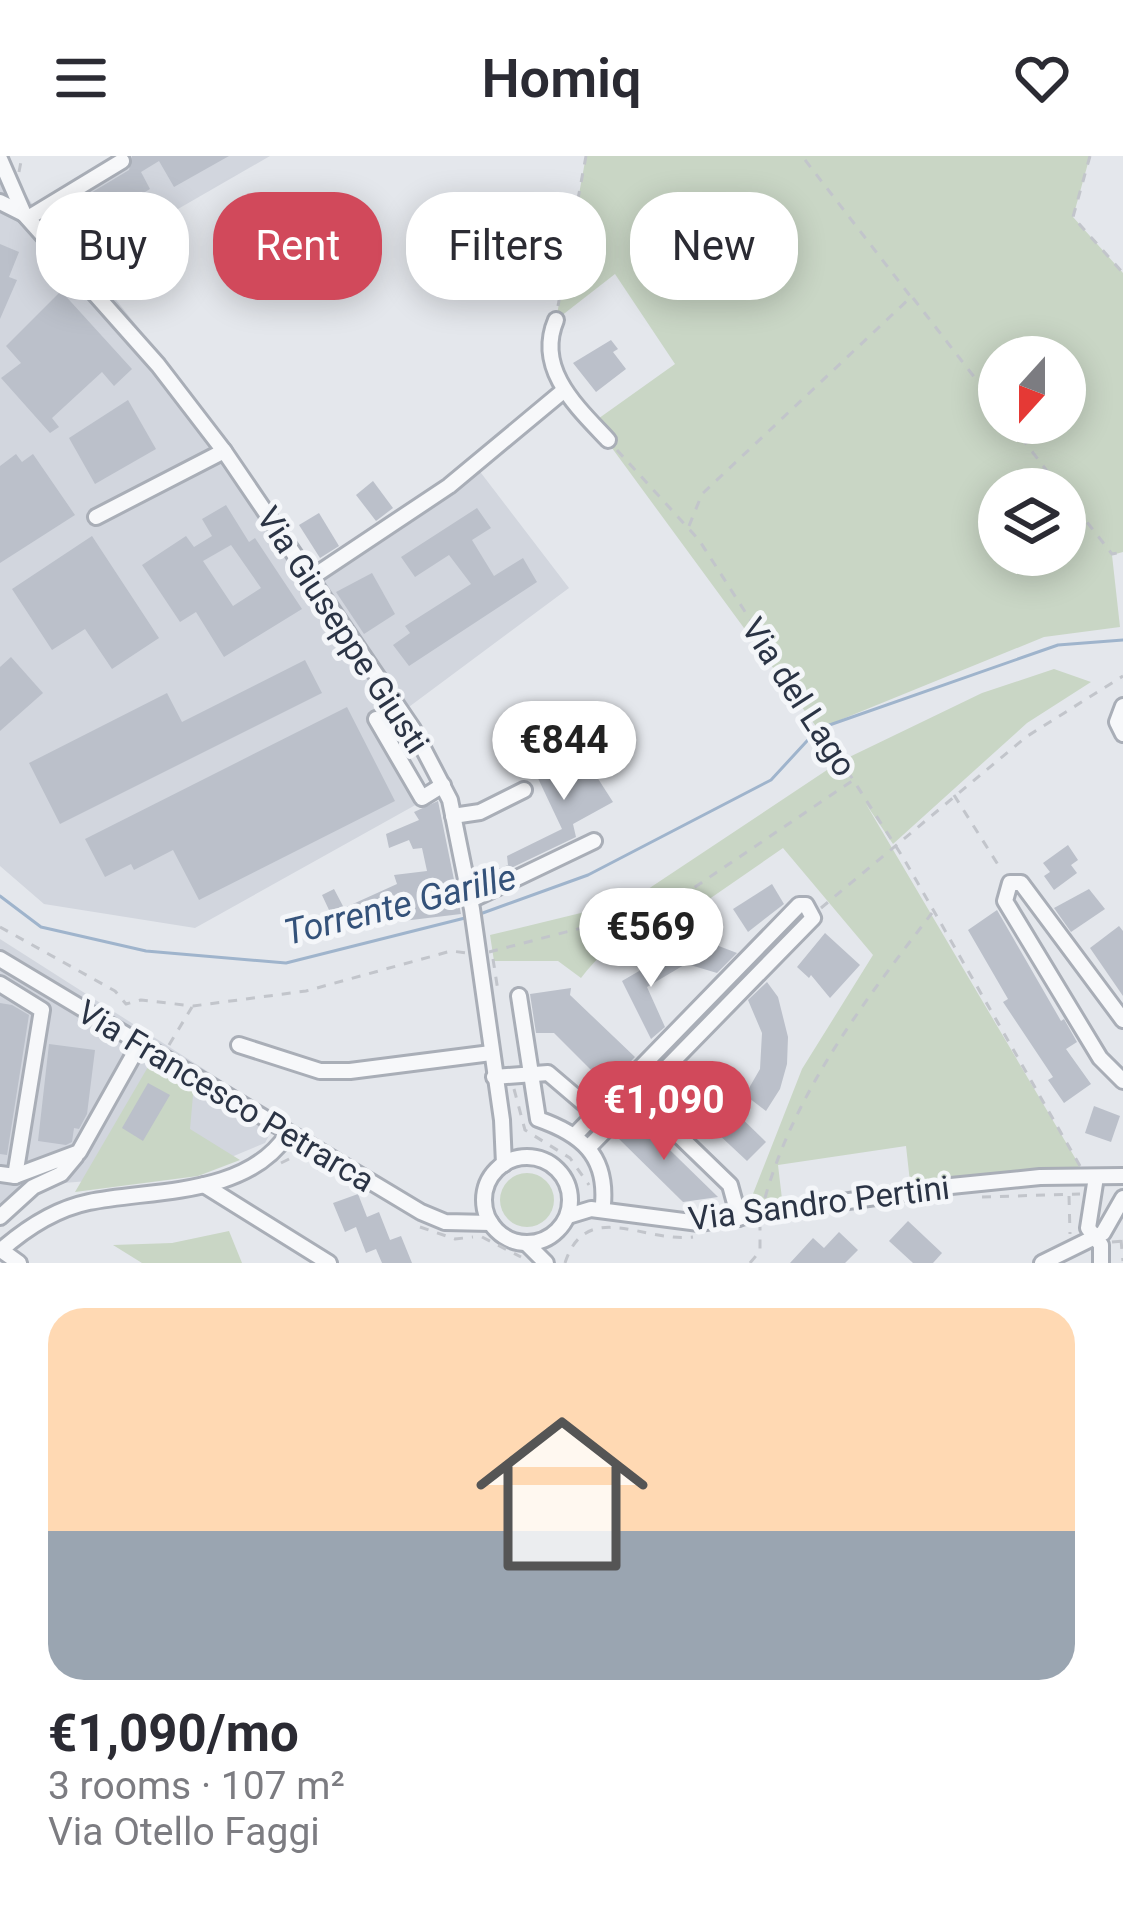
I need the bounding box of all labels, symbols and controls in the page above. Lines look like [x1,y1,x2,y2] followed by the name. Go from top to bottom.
[48,45,114,111] icon: menu
[1009,45,1075,111] icon: heart
[481,47,642,110] text: Homiq
[36,192,189,300] chip: Buy
[213,192,382,300] chip: Rent
[406,192,606,300] chip: Filters
[630,192,798,300] chip: New
[978,336,1086,444] north arrow
[978,336,1086,576] map controls
[978,468,1086,576] button: layers
[249,500,437,760] street label: Via Giuseppe Giusti
[733,611,865,783] street label: Via del Lago
[493,701,635,803] pin: €844
[519,717,609,763] text: €844
[280,856,520,954] water label: Torrente Garille
[580,888,722,990] pin: €569
[606,904,696,950] text: €569
[71,992,381,1200] street label: Via Francesco Petrarca
[566,1061,762,1163] pin: €1,090
[603,1077,725,1123] text: €1,090
[686,1168,952,1238] street label: Via Sandro Pertini
[454,1386,670,1602] icon: home
[48,1704,299,1763] text: €1,090/mo
[48,1763,345,1809] text: 3 rooms · 107 m²
[48,1809,320,1855] text: Via Otello Faggi

